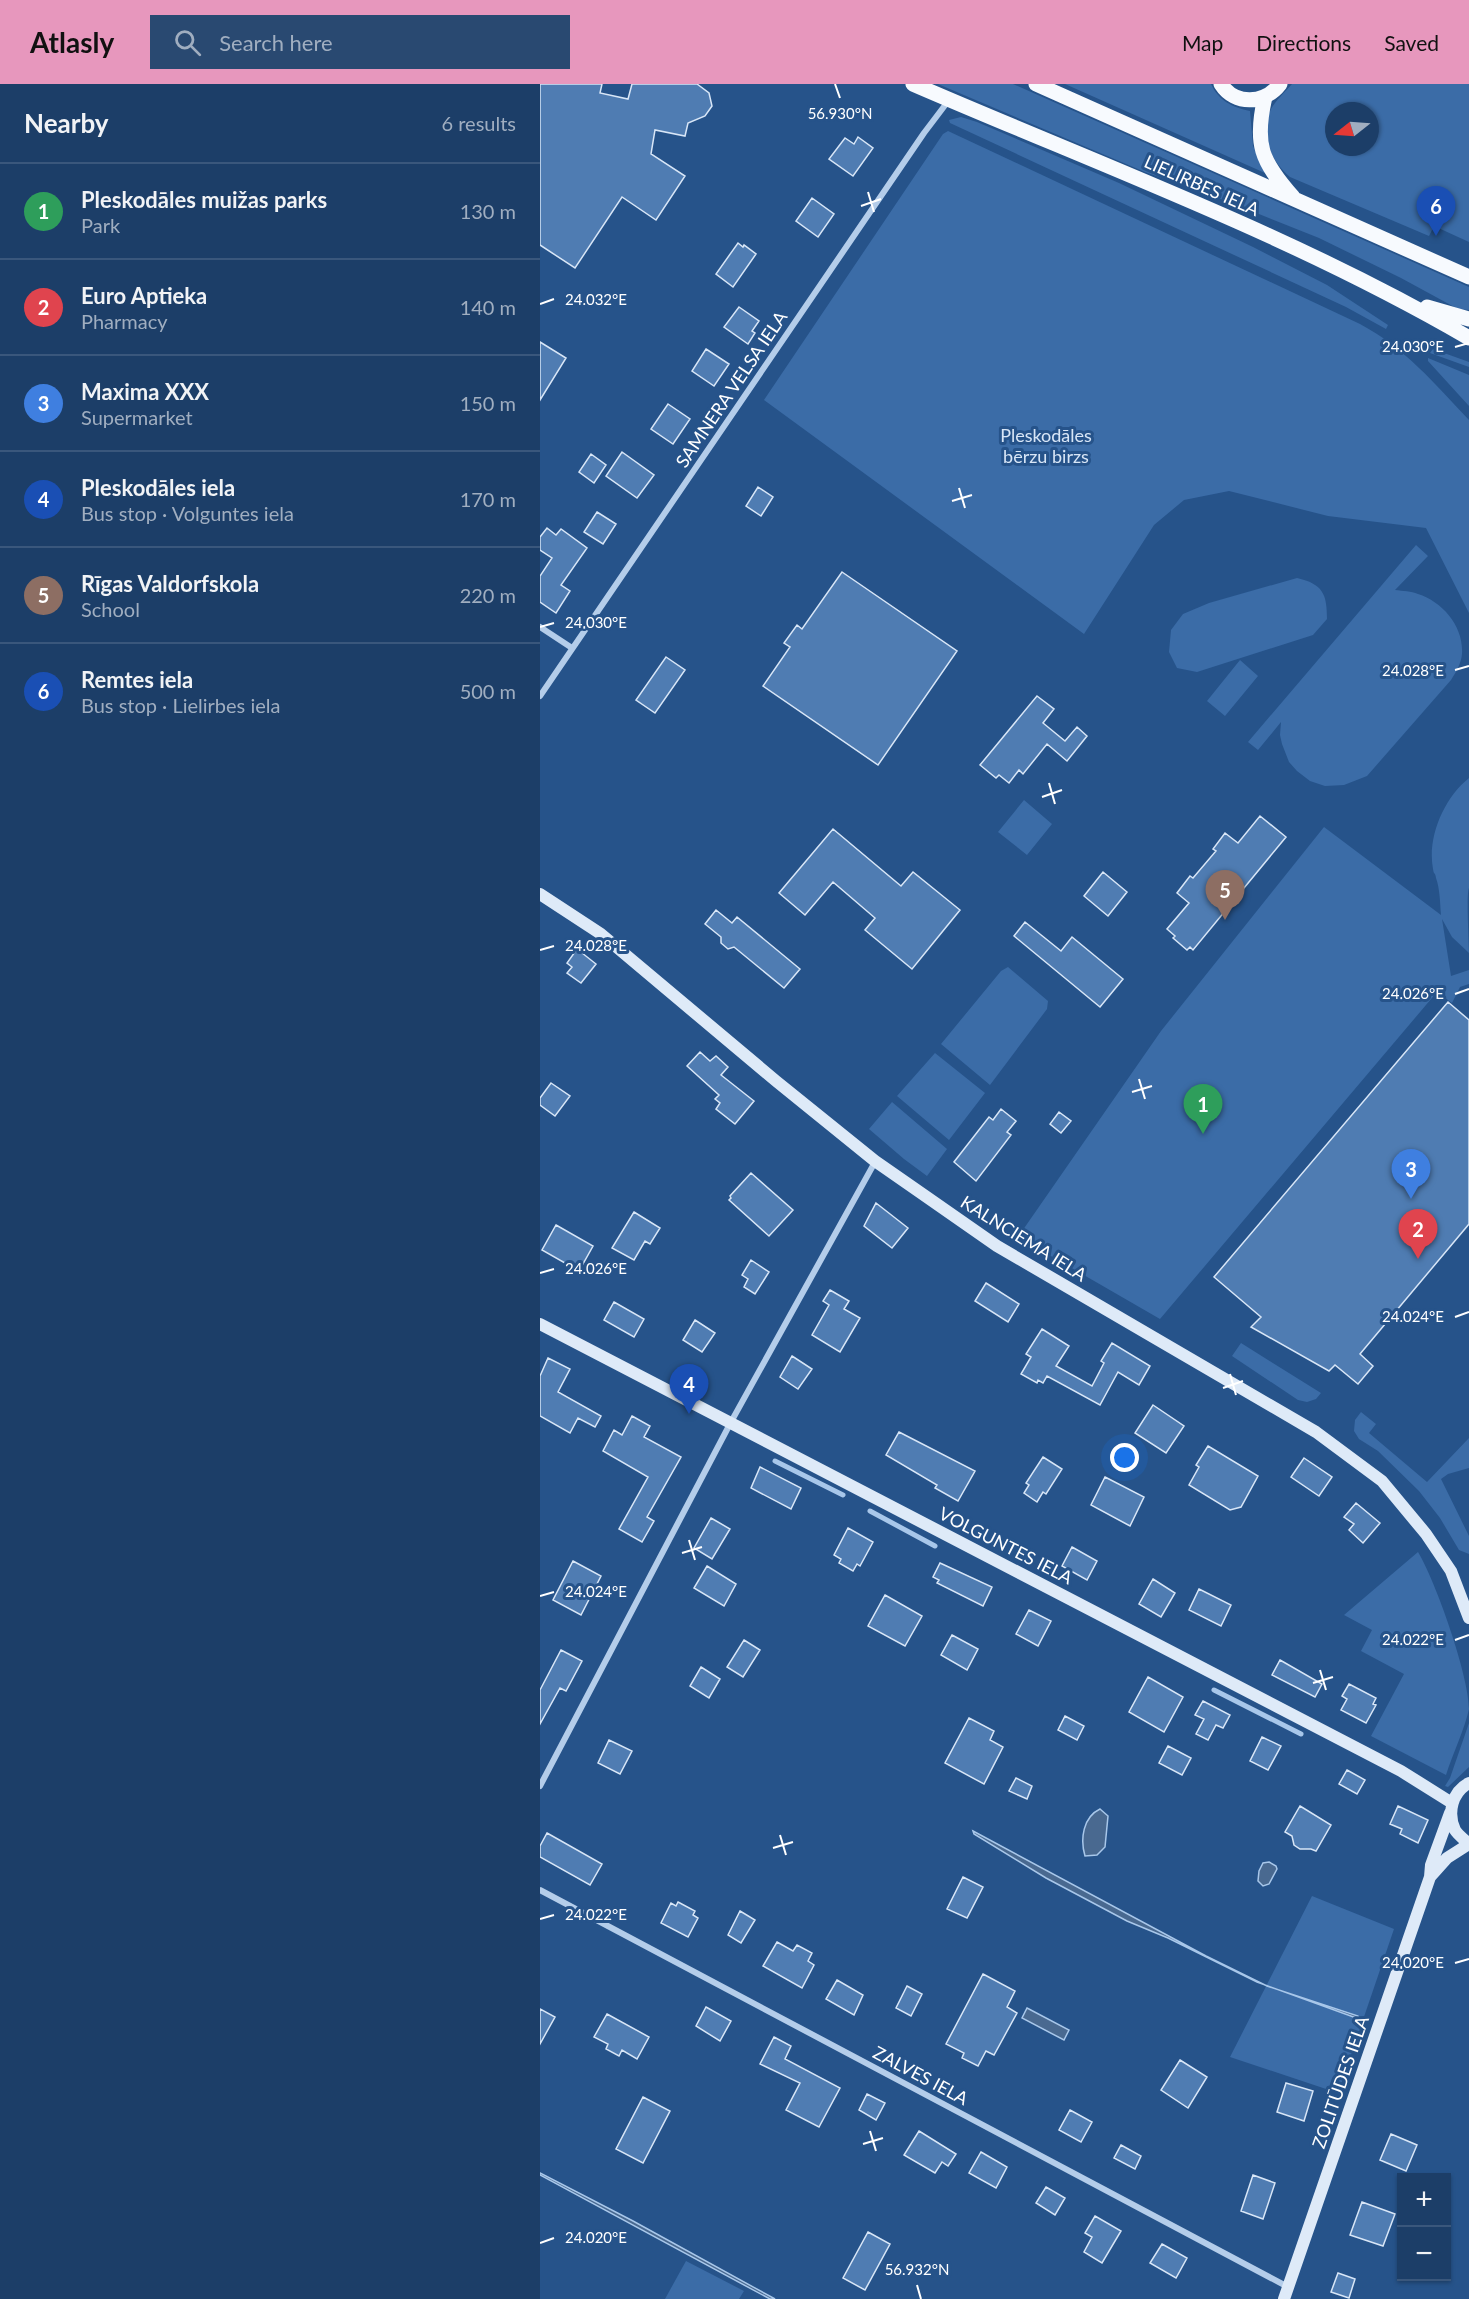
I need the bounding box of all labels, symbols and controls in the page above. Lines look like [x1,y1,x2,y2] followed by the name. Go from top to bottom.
[150,15,570,69] search box
[30,25,114,59] text: Atlasly
[171,26,204,59] icon: search
[219,29,333,56] text: Search here
[1182,30,1223,55] text: Map
[1256,30,1351,55] text: Directions
[1384,30,1439,55] text: Saved
[1325,102,1379,156] north arrow
[808,104,872,122] text: 56.930°N
[24,107,109,139] text: Nearby
[441,111,516,135] text: 6 results
[1141,150,1264,220] street label: LIELIRBES IELA
[81,186,327,213] text: Pleskodāles muižas parks
[1416,186,1456,236] pin: 6
[38,199,49,223] text: 1
[460,199,516,223] text: 130 m
[81,213,120,237] text: Park
[81,282,207,309] text: Euro Aptieka
[565,290,627,308] text: 24.032°E
[38,295,49,319] text: 2
[460,295,516,319] text: 140 m
[670,306,792,471] street label: SAMNERA VELSA IELA
[81,309,168,333] text: Pharmacy
[1382,337,1444,355] text: 24.030°E
[81,378,209,405] text: Maxima XXX
[38,391,49,415] text: 3
[460,391,516,415] text: 150 m
[81,405,193,429] text: Supermarket
[1000,424,1092,467] park label: Pleskodāles bērzu birzs
[81,474,235,501] text: Pleskodāles iela
[38,487,49,511] text: 4
[460,487,516,511] text: 170 m
[81,501,294,525] text: Bus stop · Volguntes iela
[81,570,259,597] text: Rīgas Valdorfskola
[38,583,49,607] text: 5
[460,583,516,607] text: 220 m
[81,597,140,621] text: School
[565,613,627,631] text: 24.030°E
[1382,661,1444,679] text: 24.028°E
[81,666,193,693] text: Remtes iela
[38,679,49,703] text: 6
[460,679,516,703] text: 500 m
[81,693,280,717] text: Bus stop · Lielirbes iela
[1206,870,1244,920] pin: 5
[565,936,627,954] text: 24.028°E
[1382,984,1444,1002] text: 24.026°E
[1184,1084,1222,1134] pin: 1
[1392,1150,1430,1199] pin: 3
[957,1190,1092,1286] street label: KALNCIEMA IELA
[1398,1210,1438,1259] pin: 2
[565,1259,627,1277] text: 24.026°E
[1382,1307,1444,1325] text: 24.024°E
[670,1364,708,1414] pin: 4
[1110,1443,1139,1472] your location
[935,1502,1077,1589] street label: VOLGUNTES IELA
[565,1582,627,1600] text: 24.024°E
[1382,1630,1444,1648] text: 24.022°E
[565,1905,627,1923] text: 24.022°E
[1382,1953,1444,1971] text: 24.020°E
[1307,2012,1373,2151] street label: ZOLITŪDES IELA
[870,2041,973,2110] street label: ZALVES IELA
[1397,2173,1451,2281] map controls
[1397,2173,1451,2227] button: +
[1397,2227,1451,2281] button: −
[565,2228,627,2246] text: 24.020°E
[885,2260,949,2278] text: 56.932°N

